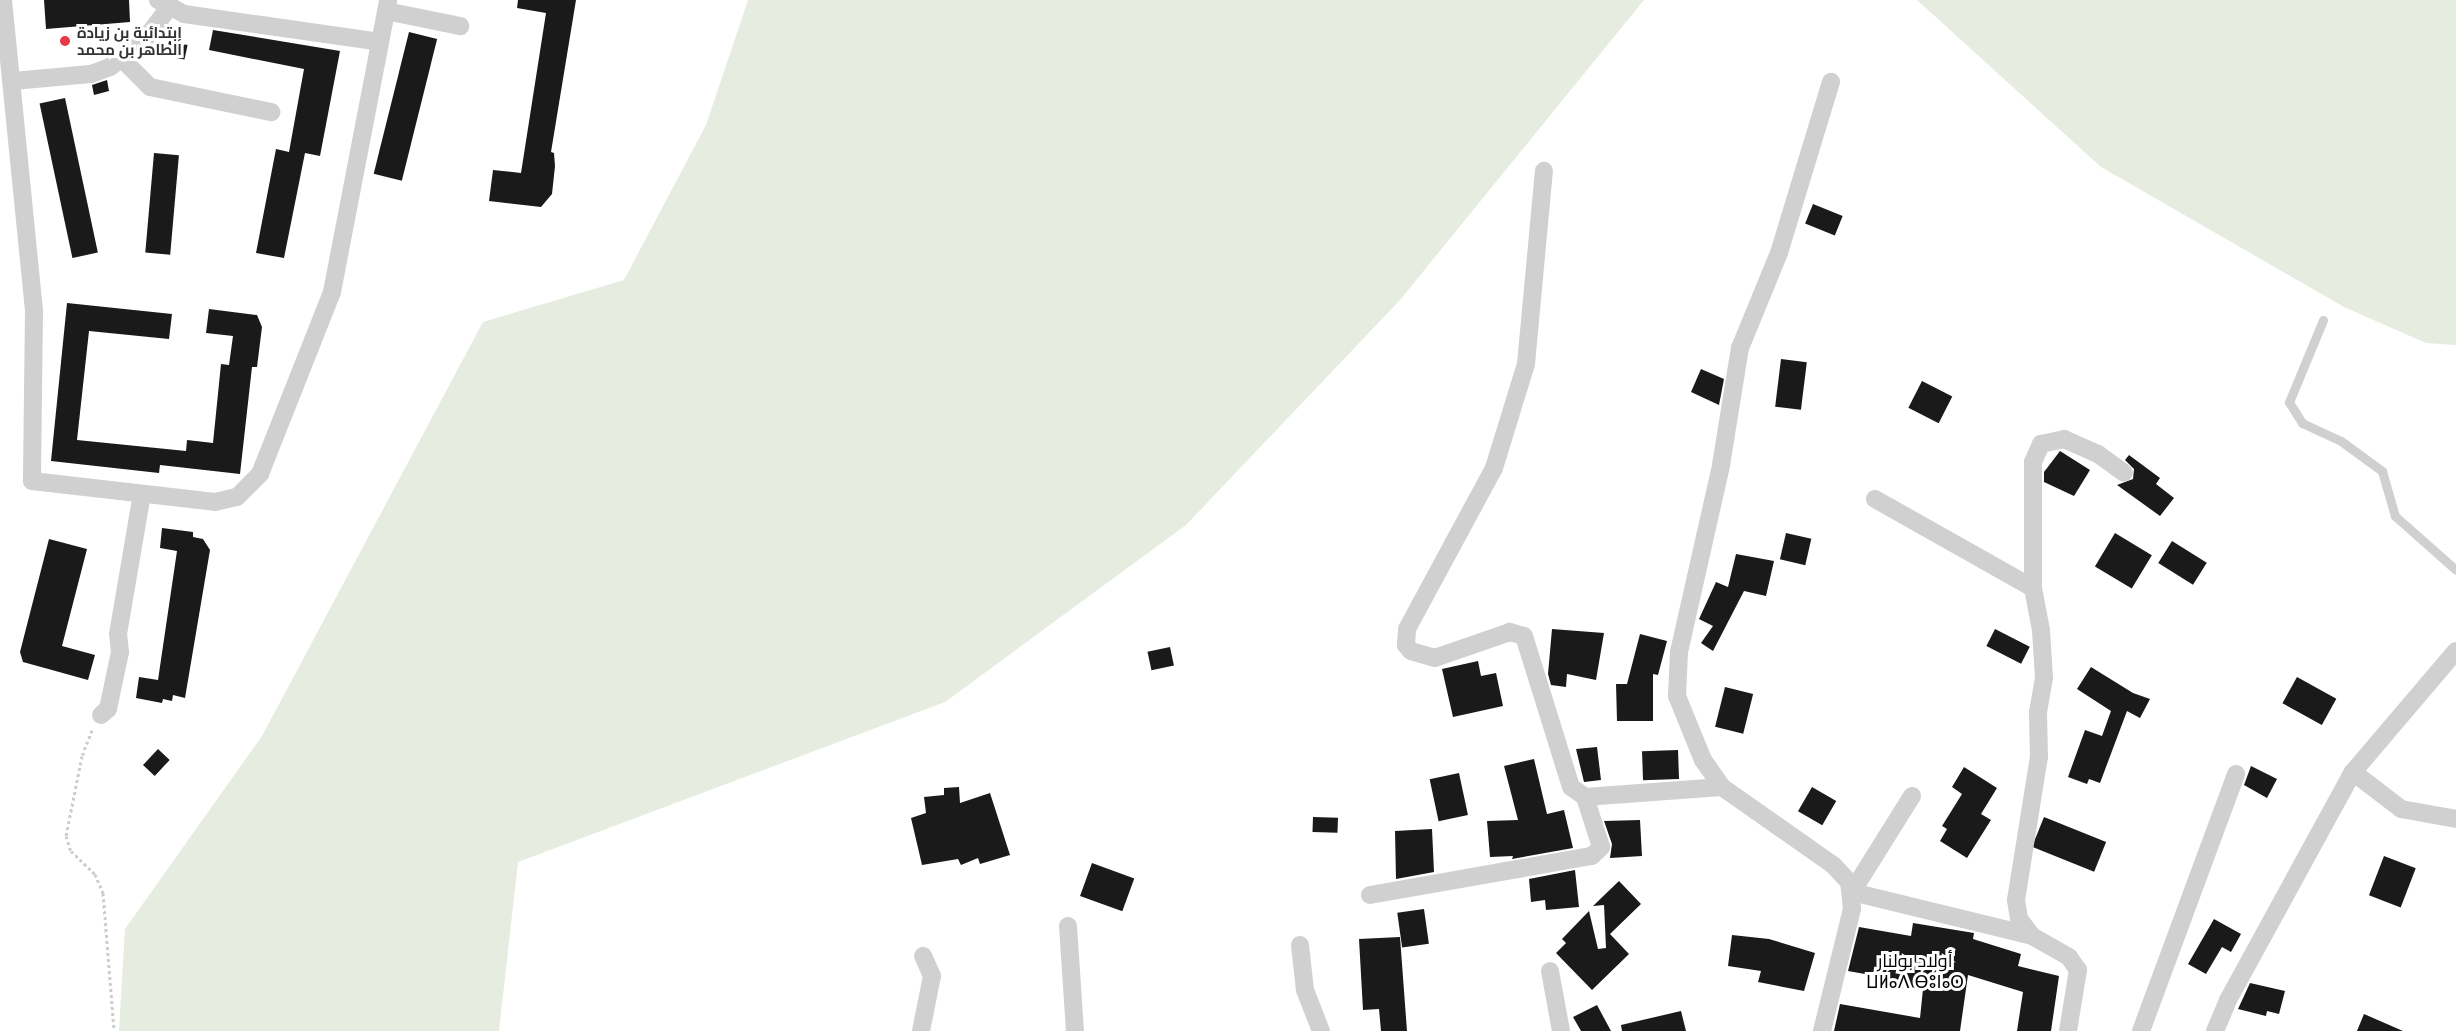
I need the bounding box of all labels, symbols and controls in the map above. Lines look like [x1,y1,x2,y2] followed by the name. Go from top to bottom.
[77,23,182,58] place label: إبتدائية بن زيادة الطاهر بن محمد
[58,34,72,48] marker: إبتدائية بن زيادة الطاهر بن محمد
[1866,950,1964,992] district label: أولاد بولنار ⵡⵍⴰⴷ ⴱⵓⵏⴰⵔ

